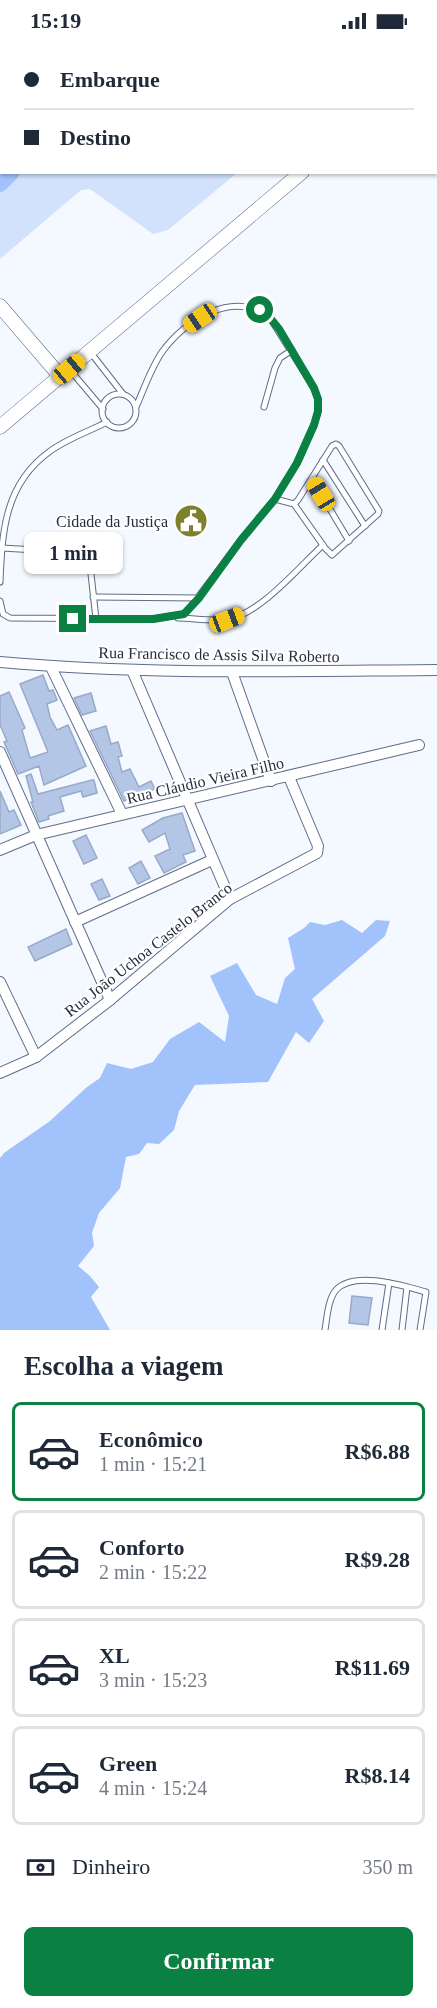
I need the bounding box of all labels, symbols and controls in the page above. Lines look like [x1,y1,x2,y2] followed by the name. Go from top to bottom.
[30,8,81,33] text: 15:19
[60,67,160,92] text: Embarque
[60,125,131,150] text: Destino
[246,296,273,323] route start
[180,300,220,336] car
[49,351,89,387] car
[304,474,338,514] car
[173,503,209,539] public building icon: Cidade da Justiça
[56,513,168,531] place label: Cidade da Justiça
[23,532,122,574] callout: 1 min
[49,542,98,564] text: 1 min
[59,605,86,632] route end
[207,605,247,635] car
[98,644,340,665] street label: Rua Francisco de Assis Silva Roberto
[125,754,285,807] street label: Rua Cláudio Vieira Filho
[61,879,235,1020] street label: Rua João Uchoa Castelo Branco
[24,1351,224,1381] text: Escolha a viagem
[27,1425,81,1479] icon: car
[99,1427,203,1452] text: Econômico
[345,1439,410,1464] text: R$6.88
[99,1453,207,1475] text: 1 min · 15:21
[27,1533,81,1587] icon: car
[99,1535,185,1560] text: Conforto
[345,1547,410,1572] text: R$9.28
[99,1561,207,1583] text: 2 min · 15:22
[27,1641,81,1695] icon: car
[99,1643,130,1668] text: XL
[335,1655,410,1680] text: R$11.69
[99,1669,207,1691] text: 3 min · 15:23
[27,1749,81,1803] icon: car
[99,1751,157,1776] text: Green
[345,1763,410,1788] text: R$8.14
[99,1777,207,1799] text: 4 min · 15:24
[24,1851,57,1884] icon: cash
[72,1854,150,1879] text: Dinheiro
[362,1856,413,1878] text: 350 m
[24,1927,413,1996] button: Confirmar

